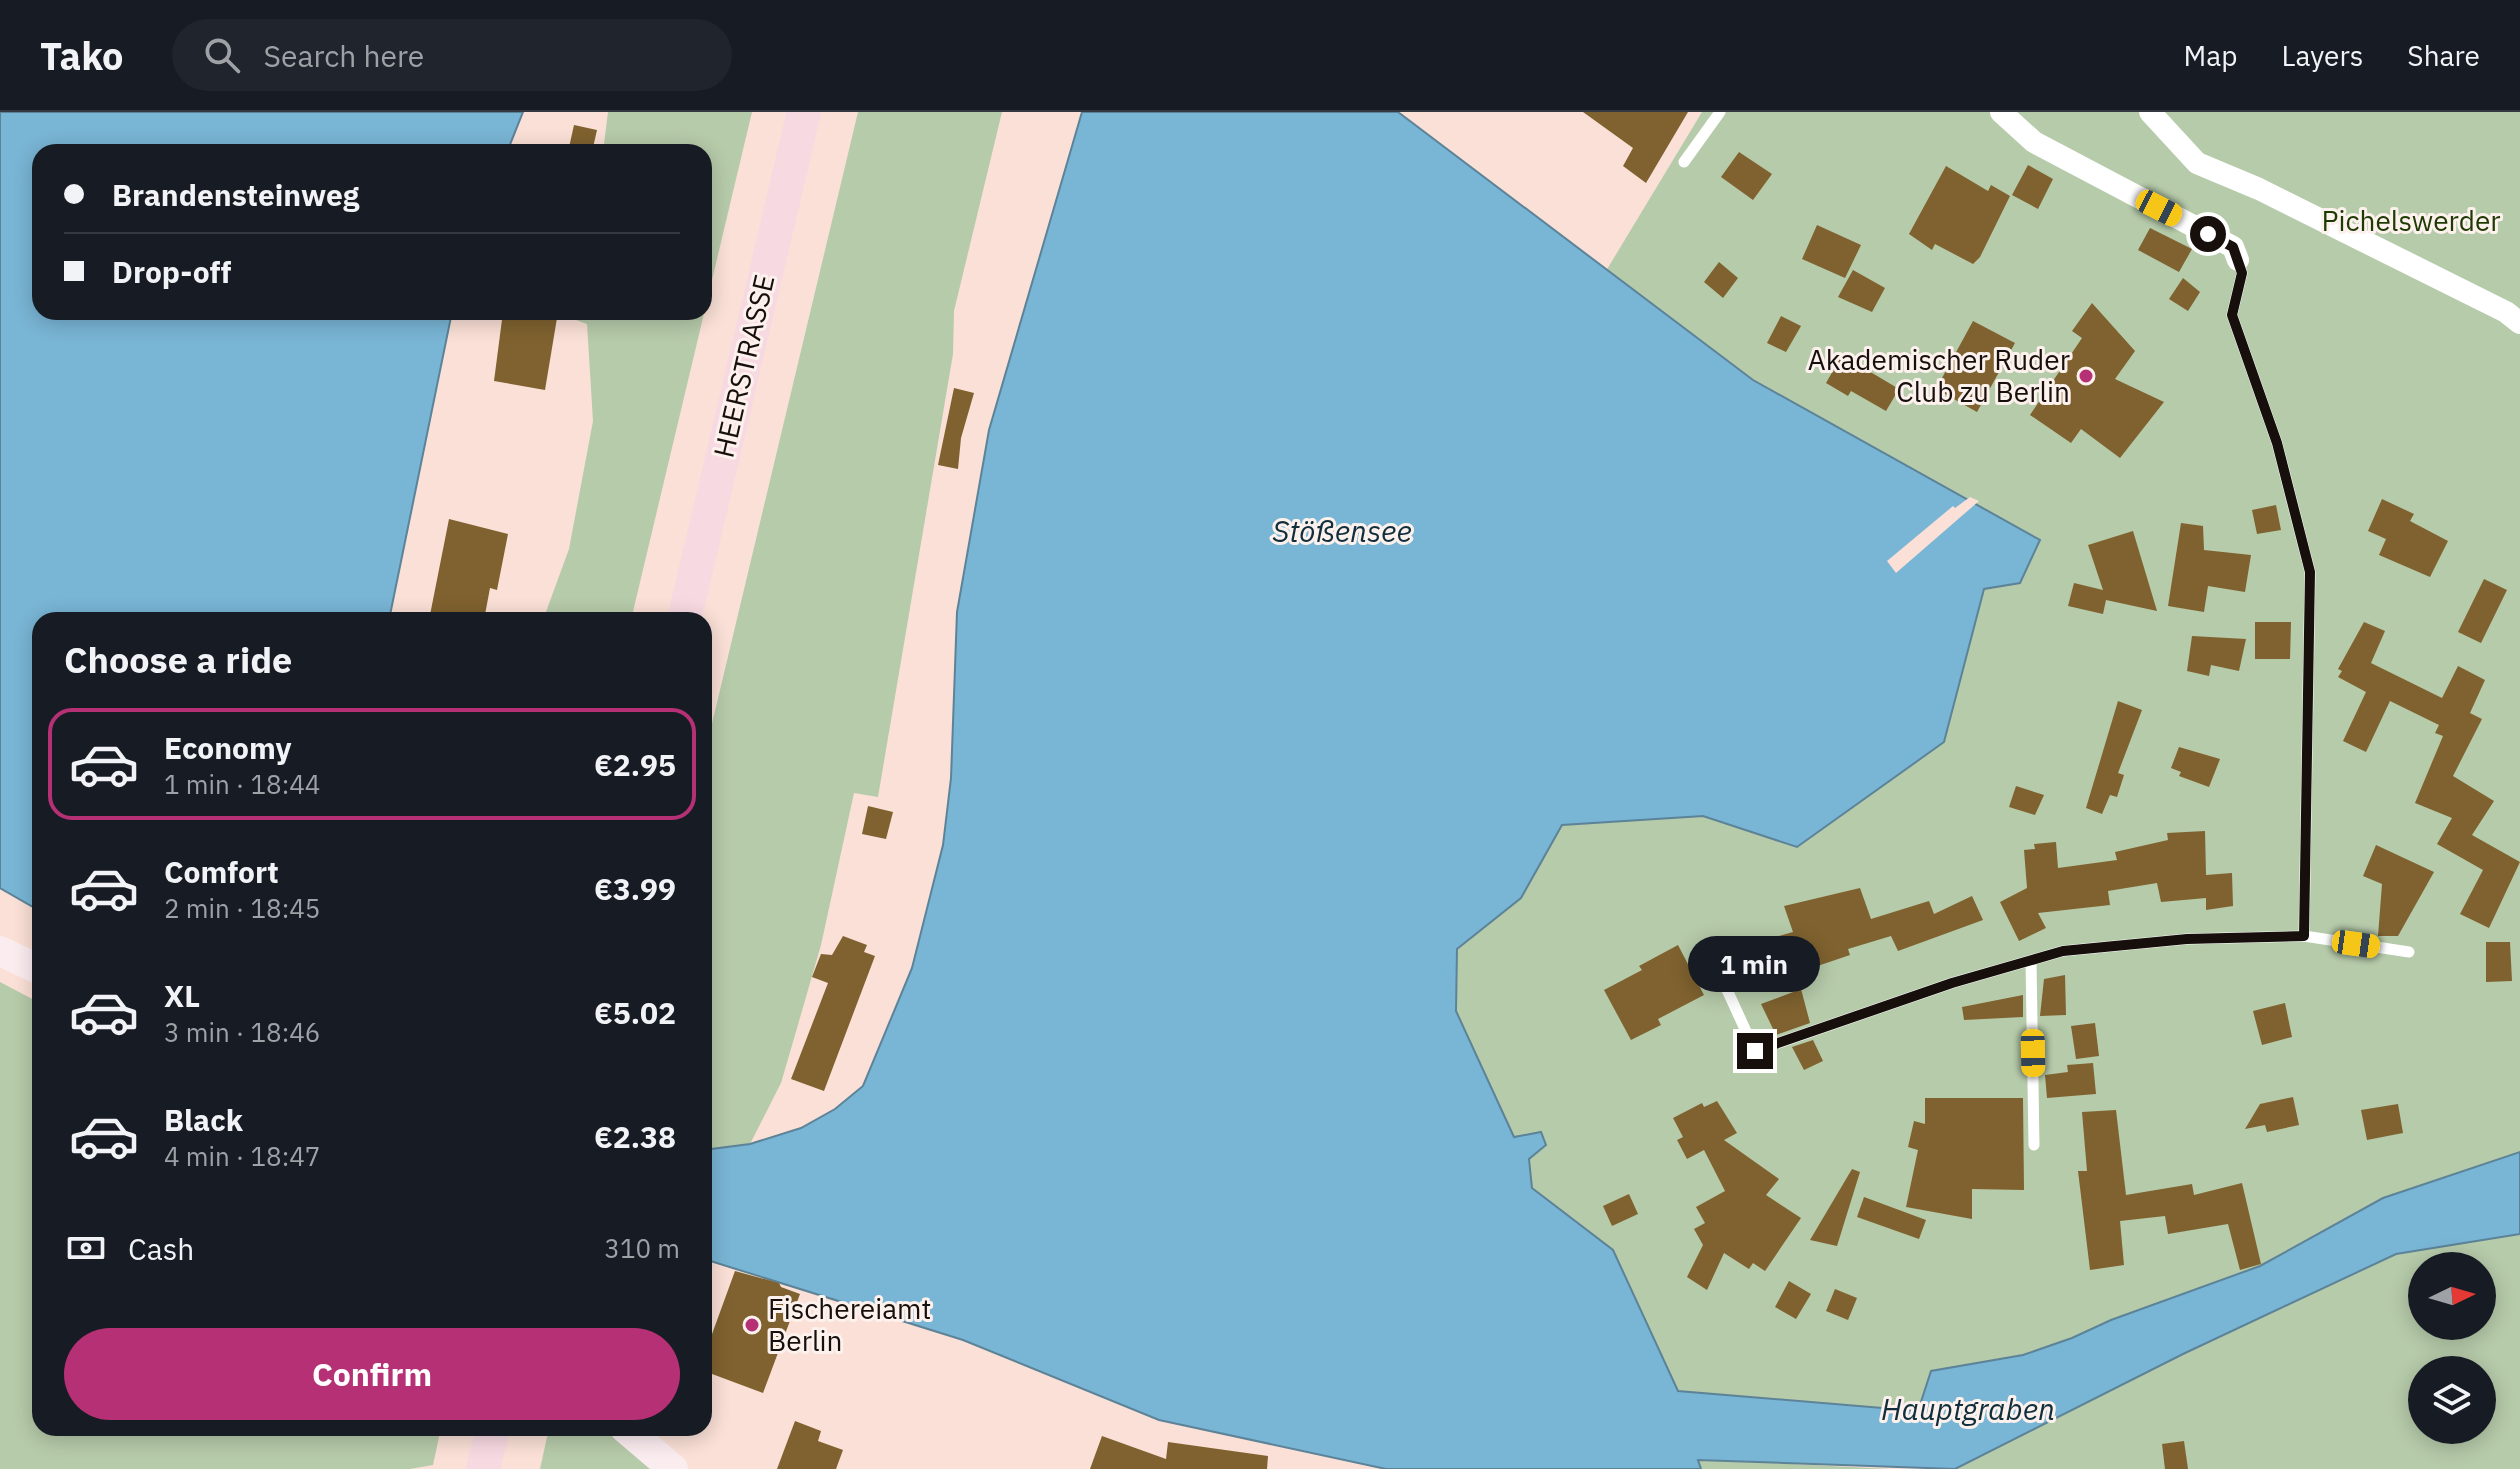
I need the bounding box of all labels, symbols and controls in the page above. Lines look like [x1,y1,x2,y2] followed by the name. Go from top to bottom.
[172,19,732,91] search box
[40,31,124,80] text: Tako
[200,33,244,77] icon: search
[264,36,424,75] text: Search here
[2183,37,2237,74] text: Map
[2281,37,2363,74] text: Layers
[2407,37,2480,74] text: Share
[112,175,359,214] text: Brandensteinweg
[2132,186,2186,230] car
[2321,202,2501,239] park label: Pichelswerder
[2190,216,2226,252] route start
[112,252,231,291] text: Drop-off
[704,271,783,461] street label: HEERSTRASSE
[1808,341,2070,410] place label: Akademischer Ruder Club zu Berlin
[2077,367,2095,385] marker: Akademischer Ruder Club zu Berlin
[1272,511,1412,550] water label: Stößensee
[64,636,292,683] text: Choose a ride
[68,728,140,800] icon: car
[164,728,292,767] text: Economy
[594,745,676,784] text: €2.95
[164,767,320,801] text: 1 min · 18:44
[68,852,140,924] icon: car
[164,852,279,891] text: Comfort
[594,869,676,908] text: €3.99
[164,891,320,925] text: 2 min · 18:45
[2331,929,2381,959] car
[1689,935,1821,991] callout: 1 min
[1720,947,1788,981] text: 1 min
[68,976,140,1048] icon: car
[164,976,200,1015] text: XL
[594,993,676,1032] text: €5.02
[164,1015,320,1049] text: 3 min · 18:46
[2021,1029,2045,1077] car
[1737,1033,1773,1069] route end
[68,1100,140,1172] icon: car
[164,1100,243,1139] text: Black
[594,1117,676,1156] text: €2.38
[164,1139,320,1173] text: 4 min · 18:47
[64,1226,108,1270] icon: cash
[128,1229,194,1268] text: Cash
[604,1231,680,1265] text: 310 m
[2408,1252,2496,1340] north arrow
[2408,1252,2496,1444] map controls
[768,1290,931,1359] place label: Fischereiamt Berlin
[743,1316,761,1334] marker: Fischereiamt Berlin
[64,1328,680,1420] button: Confirm
[2408,1356,2496,1444] button: layers
[1881,1389,2055,1428] water label: Hauptgraben

